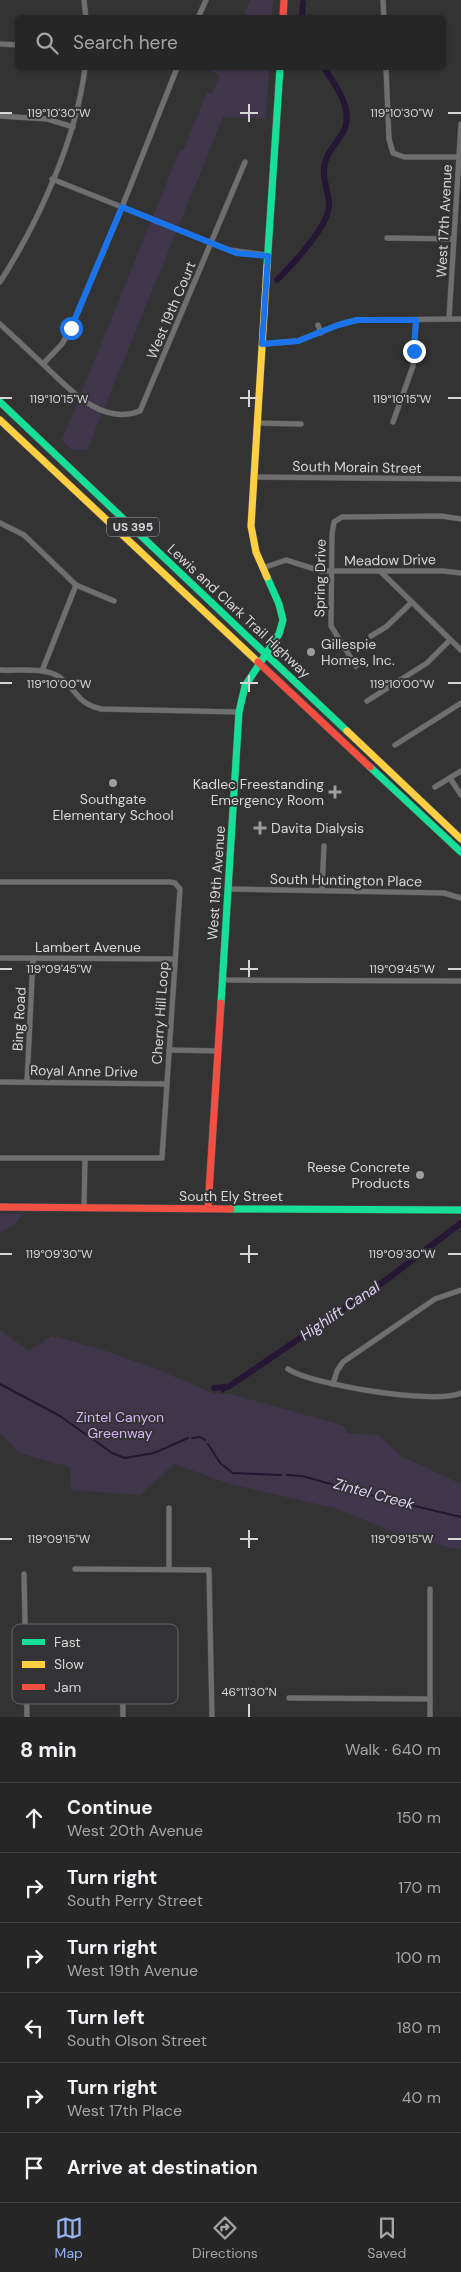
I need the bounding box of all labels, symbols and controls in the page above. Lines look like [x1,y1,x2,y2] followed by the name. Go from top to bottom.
[15,15,446,70] search box
[33,29,61,57] icon: search
[73,30,178,55] text: Search here
[27,105,91,121] text: 119°10'30"W
[370,105,434,121] text: 119°10'30"W
[432,164,456,278] street label: West 17th Avenue
[142,259,200,361] street label: West 19th Court
[60,317,83,340] route start
[403,340,426,363] route end
[30,391,89,407] text: 119°10'15"W
[373,391,432,407] text: 119°10'15"W
[292,457,422,477] street label: South Morain Street
[107,518,159,536] road number: US 395
[310,539,330,617] street label: Spring Drive
[164,540,314,682] street label: Lewis and Clark Trail Highway
[344,550,436,570] street label: Meadow Drive
[321,635,395,669] place label: Gillespie Homes, Inc.
[305,646,317,658] marker: Gillespie Homes, Inc.
[27,676,92,692] text: 119°10'00"W
[370,676,435,692] text: 119°10'00"W
[193,775,324,809] place label: Kadlec Freestanding Emergency Room
[107,777,119,789] marker: Southgate Elementary School
[328,785,342,799] marker: Kadlec Freestanding Emergency Room
[52,790,174,824] place label: Southgate Elementary School
[271,819,364,837] place label: Davita Dialysis
[253,821,267,835] marker: Davita Dialysis
[203,825,229,941] street label: West 19th Avenue
[270,870,422,890] street label: South Huntington Place
[35,938,141,956] street label: Lambert Avenue
[26,961,92,977] text: 119°09'45"W
[147,961,173,1065] street label: Cherry Hill Loop
[369,961,435,977] text: 119°09'45"W
[8,987,30,1051] street label: Bing Road
[30,1061,138,1081] street label: Royal Anne Drive
[307,1158,410,1192] place label: Reese Concrete Products
[414,1169,426,1181] marker: Reese Concrete Products
[179,1187,283,1205] street label: South Ely Street
[25,1246,93,1262] text: 119°09'30"W
[368,1246,436,1262] text: 119°09'30"W
[296,1277,384,1345] water label: Highlift Canal
[76,1408,164,1442] park label: Zintel Canyon Greenway
[331,1474,417,1514] water label: Zintel Creek
[28,1531,91,1547] text: 119°09'15"W
[371,1531,434,1547] text: 119°09'15"W
[12,1624,178,1704] legend
[54,1633,81,1651] text: Fast
[54,1655,84,1673] text: Slow
[54,1678,81,1696] text: Jam
[221,1684,277,1700] text: 46°11'30"N
[20,1736,77,1764] text: 8 min
[345,1739,441,1760] text: Walk · 640 m
[67,1795,153,1820] text: Continue
[20,1804,48,1832] icon: ahead
[397,1807,441,1828] text: 150 m
[67,1820,203,1841] text: West 20th Avenue
[67,1865,157,1890] text: Turn right
[20,1874,48,1902] icon: right
[398,1877,441,1898] text: 170 m
[67,1890,203,1911] text: South Perry Street
[67,1935,157,1960] text: Turn right
[20,1944,48,1972] icon: right
[396,1947,441,1968] text: 100 m
[67,1960,198,1981] text: West 19th Avenue
[67,2005,145,2030] text: Turn left
[20,2014,48,2042] icon: left
[397,2017,441,2038] text: 180 m
[67,2030,207,2051] text: South Olson Street
[67,2075,157,2100] text: Turn right
[20,2084,48,2112] icon: right
[402,2087,441,2108] text: 40 m
[67,2100,182,2121] text: West 17th Place
[20,2154,48,2182] icon: arrive
[67,2155,258,2180] text: Arrive at destination
[55,2214,83,2262] tab: Map
[192,2214,258,2262] tab: Directions
[367,2214,406,2262] tab: Saved

